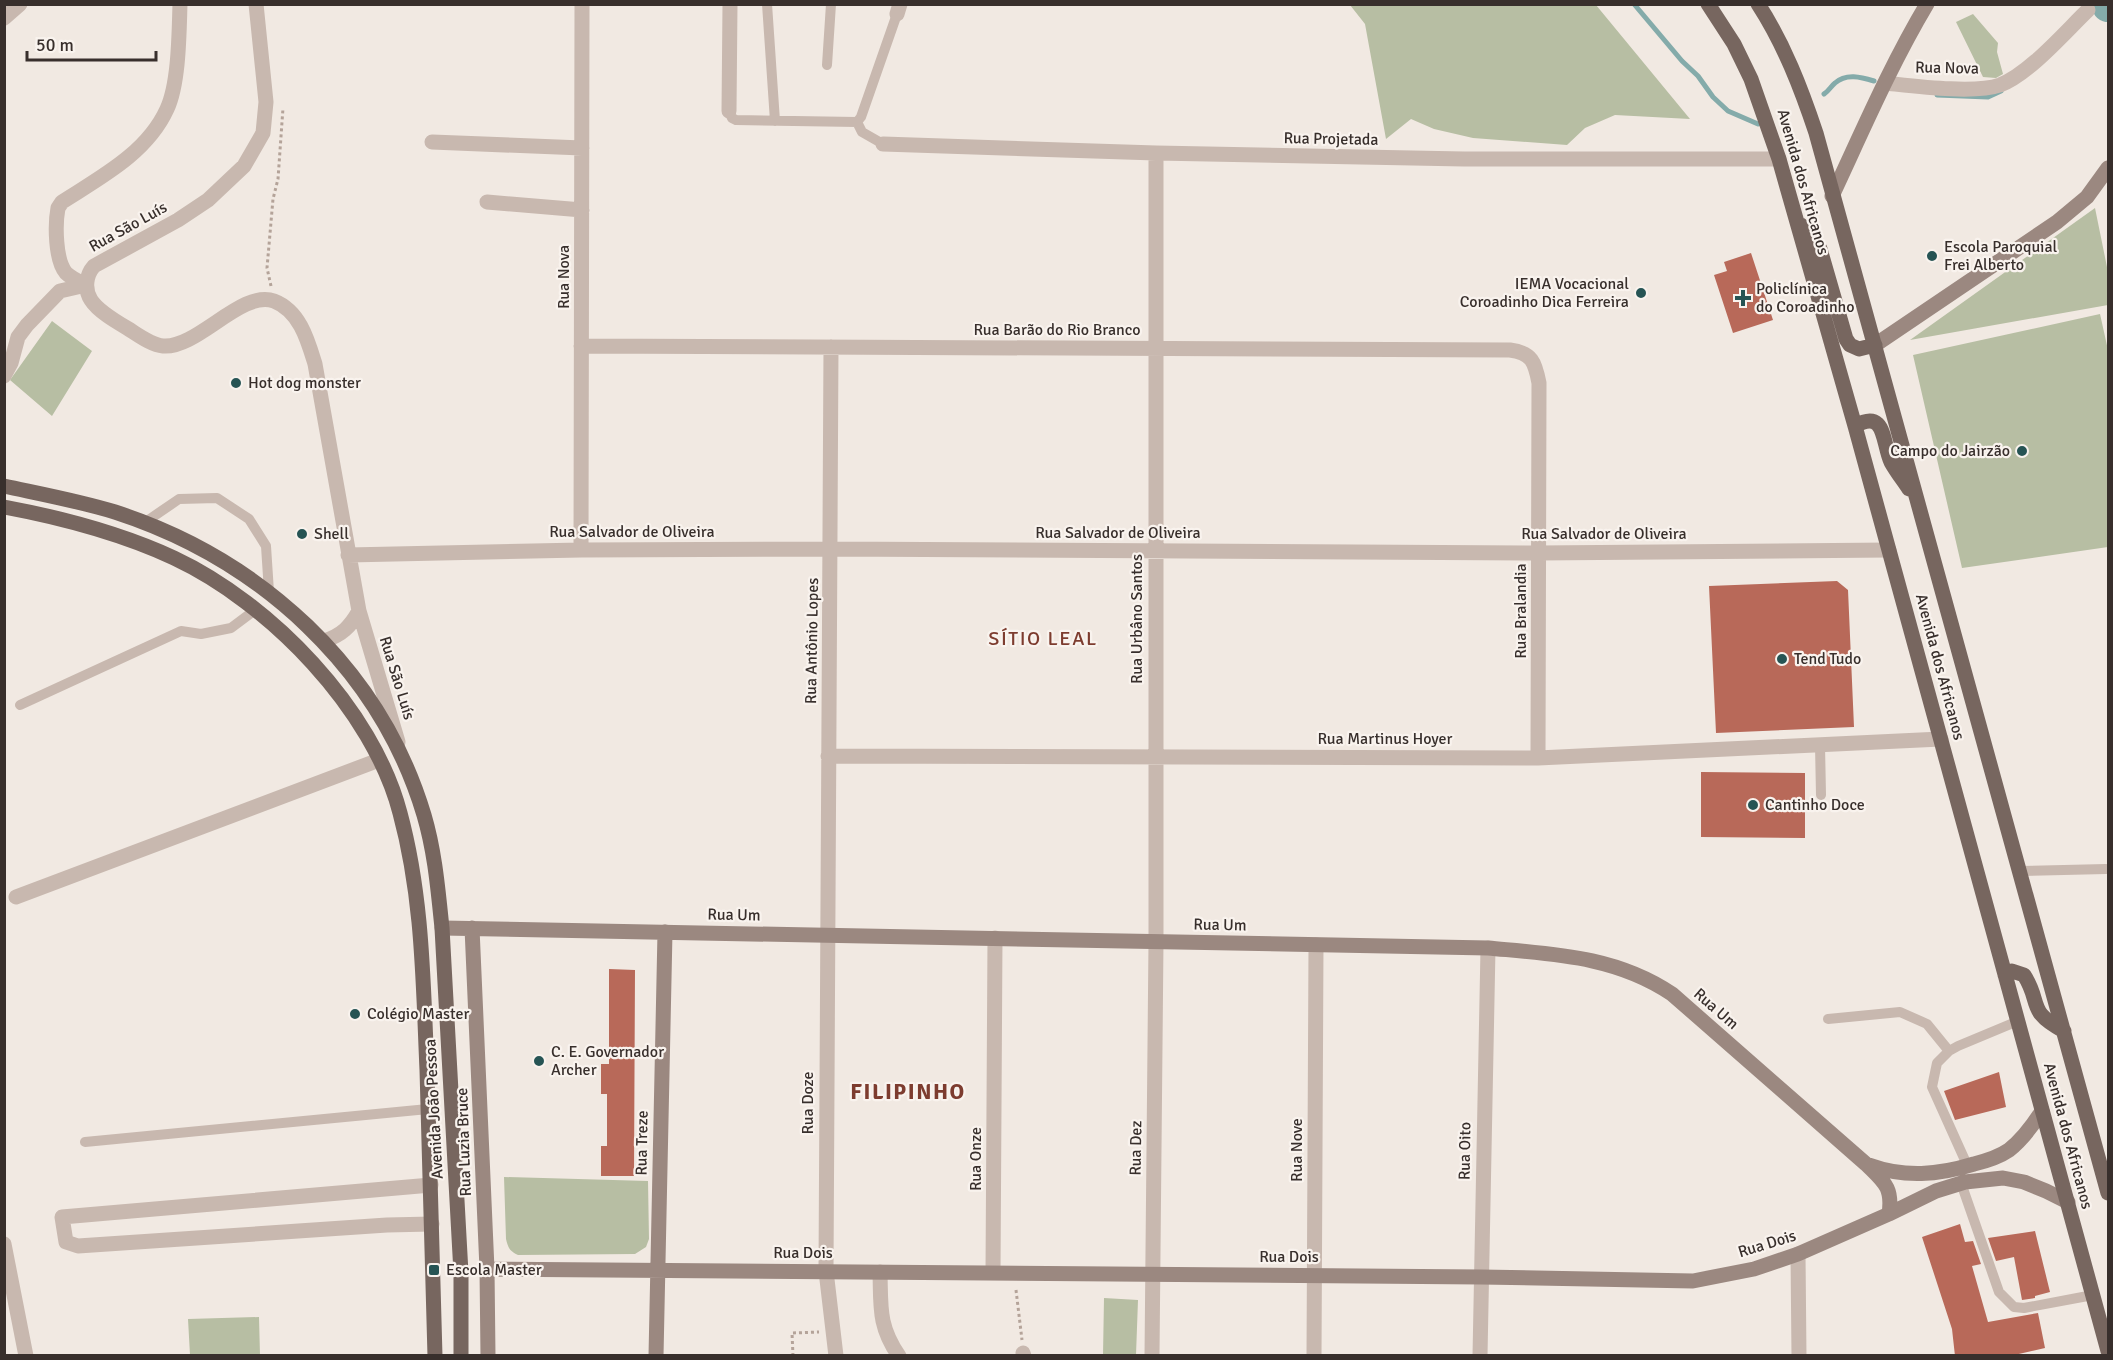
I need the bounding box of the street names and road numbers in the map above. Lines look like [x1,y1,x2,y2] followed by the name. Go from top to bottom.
[1915,57,1979,79] street label: Rua Nova
[1773,107,1833,257] street label: Avenida dos Africanos
[1283,128,1379,150] street label: Rua Projetada
[85,197,171,257] street label: Rua São Luís
[554,245,574,309] street label: Rua Nova
[973,320,1141,340] street label: Rua Barão do Rio Branco
[549,522,715,542] street label: Rua Salvador de Oliveira
[1035,523,1201,543] street label: Rua Salvador de Oliveira
[1521,524,1687,544] street label: Rua Salvador de Oliveira
[1127,554,1147,684] street label: Rua Urbâno Santos
[1511,563,1531,659] street label: Rua Bralandia
[801,578,823,704] street label: Rua Antônio Lopes
[1911,592,1969,742] street label: Avenida dos Africanos
[375,634,419,722] street label: Rua São Luís
[1317,729,1453,749] street label: Rua Martinus Hoyer
[707,905,761,925] street label: Rua Um
[1193,915,1247,935] street label: Rua Um
[1689,984,1743,1034] street label: Rua Um
[420,1038,448,1180] street label: Avenida João Pessoa
[2039,1061,2097,1211] street label: Avenida dos Africanos
[798,1072,818,1135] street label: Rua Doze
[452,1087,476,1197] street label: Rua Luzia Bruce
[631,1110,653,1176] street label: Rua Treze
[1287,1118,1307,1182] street label: Rua Nove
[1126,1120,1146,1176] street label: Rua Dez
[1454,1122,1476,1180] street label: Rua Oito
[966,1127,986,1191] street label: Rua Onze
[1736,1226,1798,1262] street label: Rua Dois
[773,1243,833,1263] street label: Rua Dois
[1259,1247,1319,1267] street label: Rua Dois

